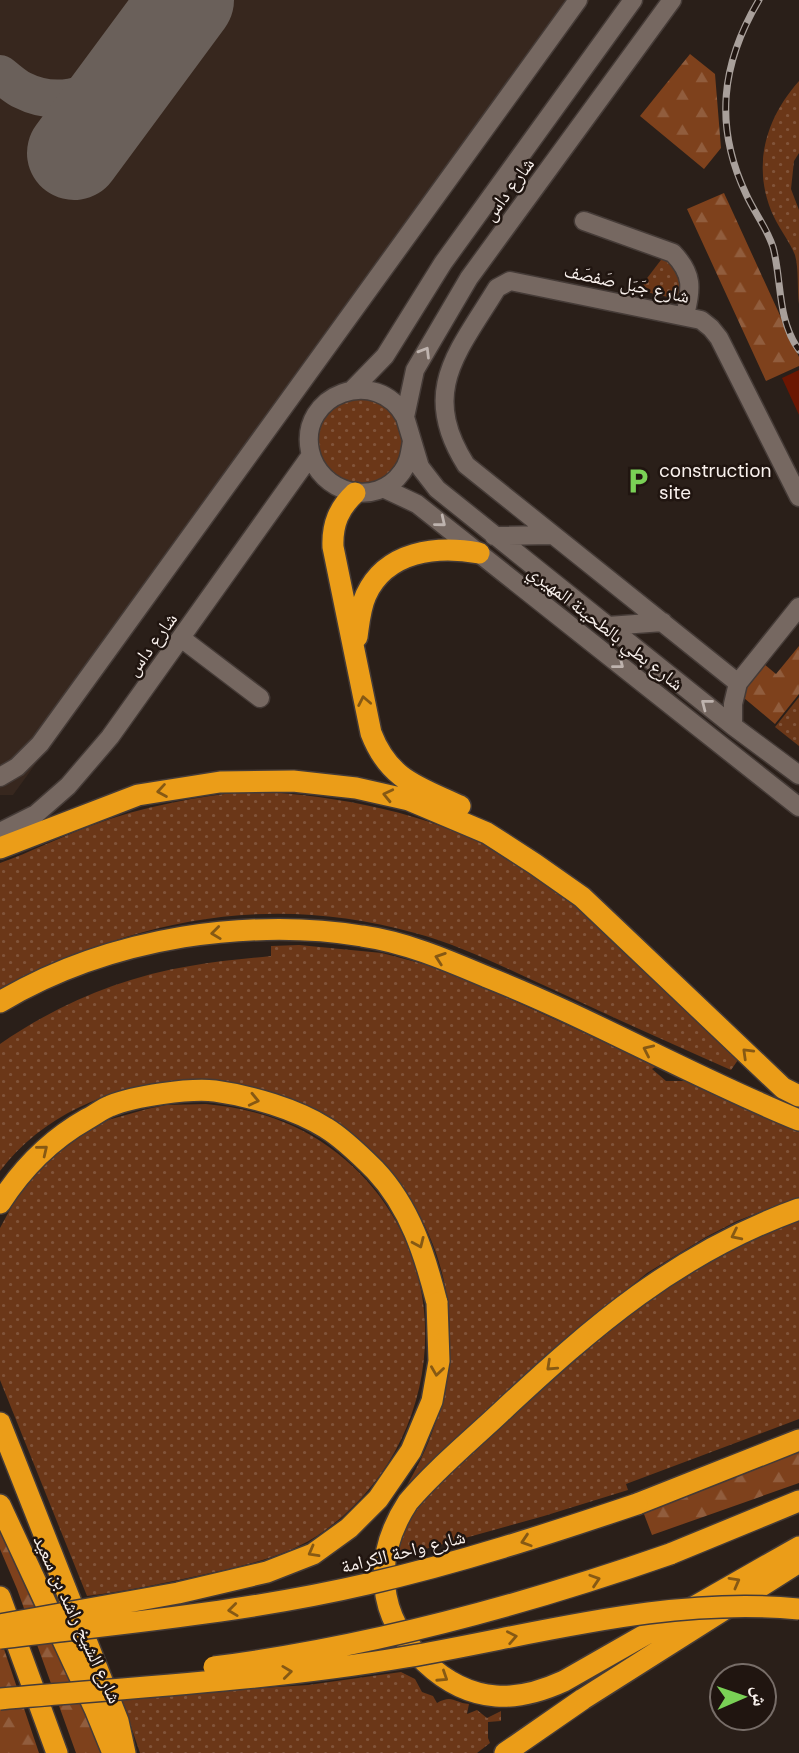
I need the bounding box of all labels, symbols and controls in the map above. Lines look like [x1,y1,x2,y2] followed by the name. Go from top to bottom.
[477,152,540,226] street label: شارع داس
[562,258,692,309] street label: شارع جَبَل صَفصَف
[417,347,430,360] one-way arrow
[659,458,771,505] place label: construction site
[623,466,653,496] parking icon: construction site
[433,514,445,527] one-way arrow
[521,559,689,698] street label: شارع بطي بالطحينة المهيري
[120,607,183,681] street label: شارع داس
[611,656,624,668] one-way arrow
[357,695,372,707] one-way arrow
[701,699,713,712] one-way arrow
[156,783,168,798] one-way arrow
[382,789,394,804] one-way arrow
[211,925,222,940] one-way arrow
[434,952,447,966] one-way arrow
[643,1044,655,1058] one-way arrow
[742,1049,755,1062] one-way arrow
[248,1092,260,1106] one-way arrow
[36,1146,48,1159] one-way arrow
[731,1227,743,1241] one-way arrow
[411,1236,425,1248] one-way arrow
[546,1358,559,1370] one-way arrow
[430,1365,445,1377] one-way arrow
[338,1524,468,1579] street label: شارع واحة الكرامة
[28,1531,128,1707] street label: شارع الشيخ راشد بن سعيد
[520,1533,532,1547] one-way arrow
[307,1544,320,1557] one-way arrow
[589,1573,601,1588] one-way arrow
[728,1577,741,1590] one-way arrow
[227,1602,239,1617] one-way arrow
[506,1630,518,1645] one-way arrow
[708,1662,778,1732] north arrow
[282,1665,293,1680] one-way arrow
[436,1668,449,1681] one-way arrow
[747,1686,772,1707] text: ش

